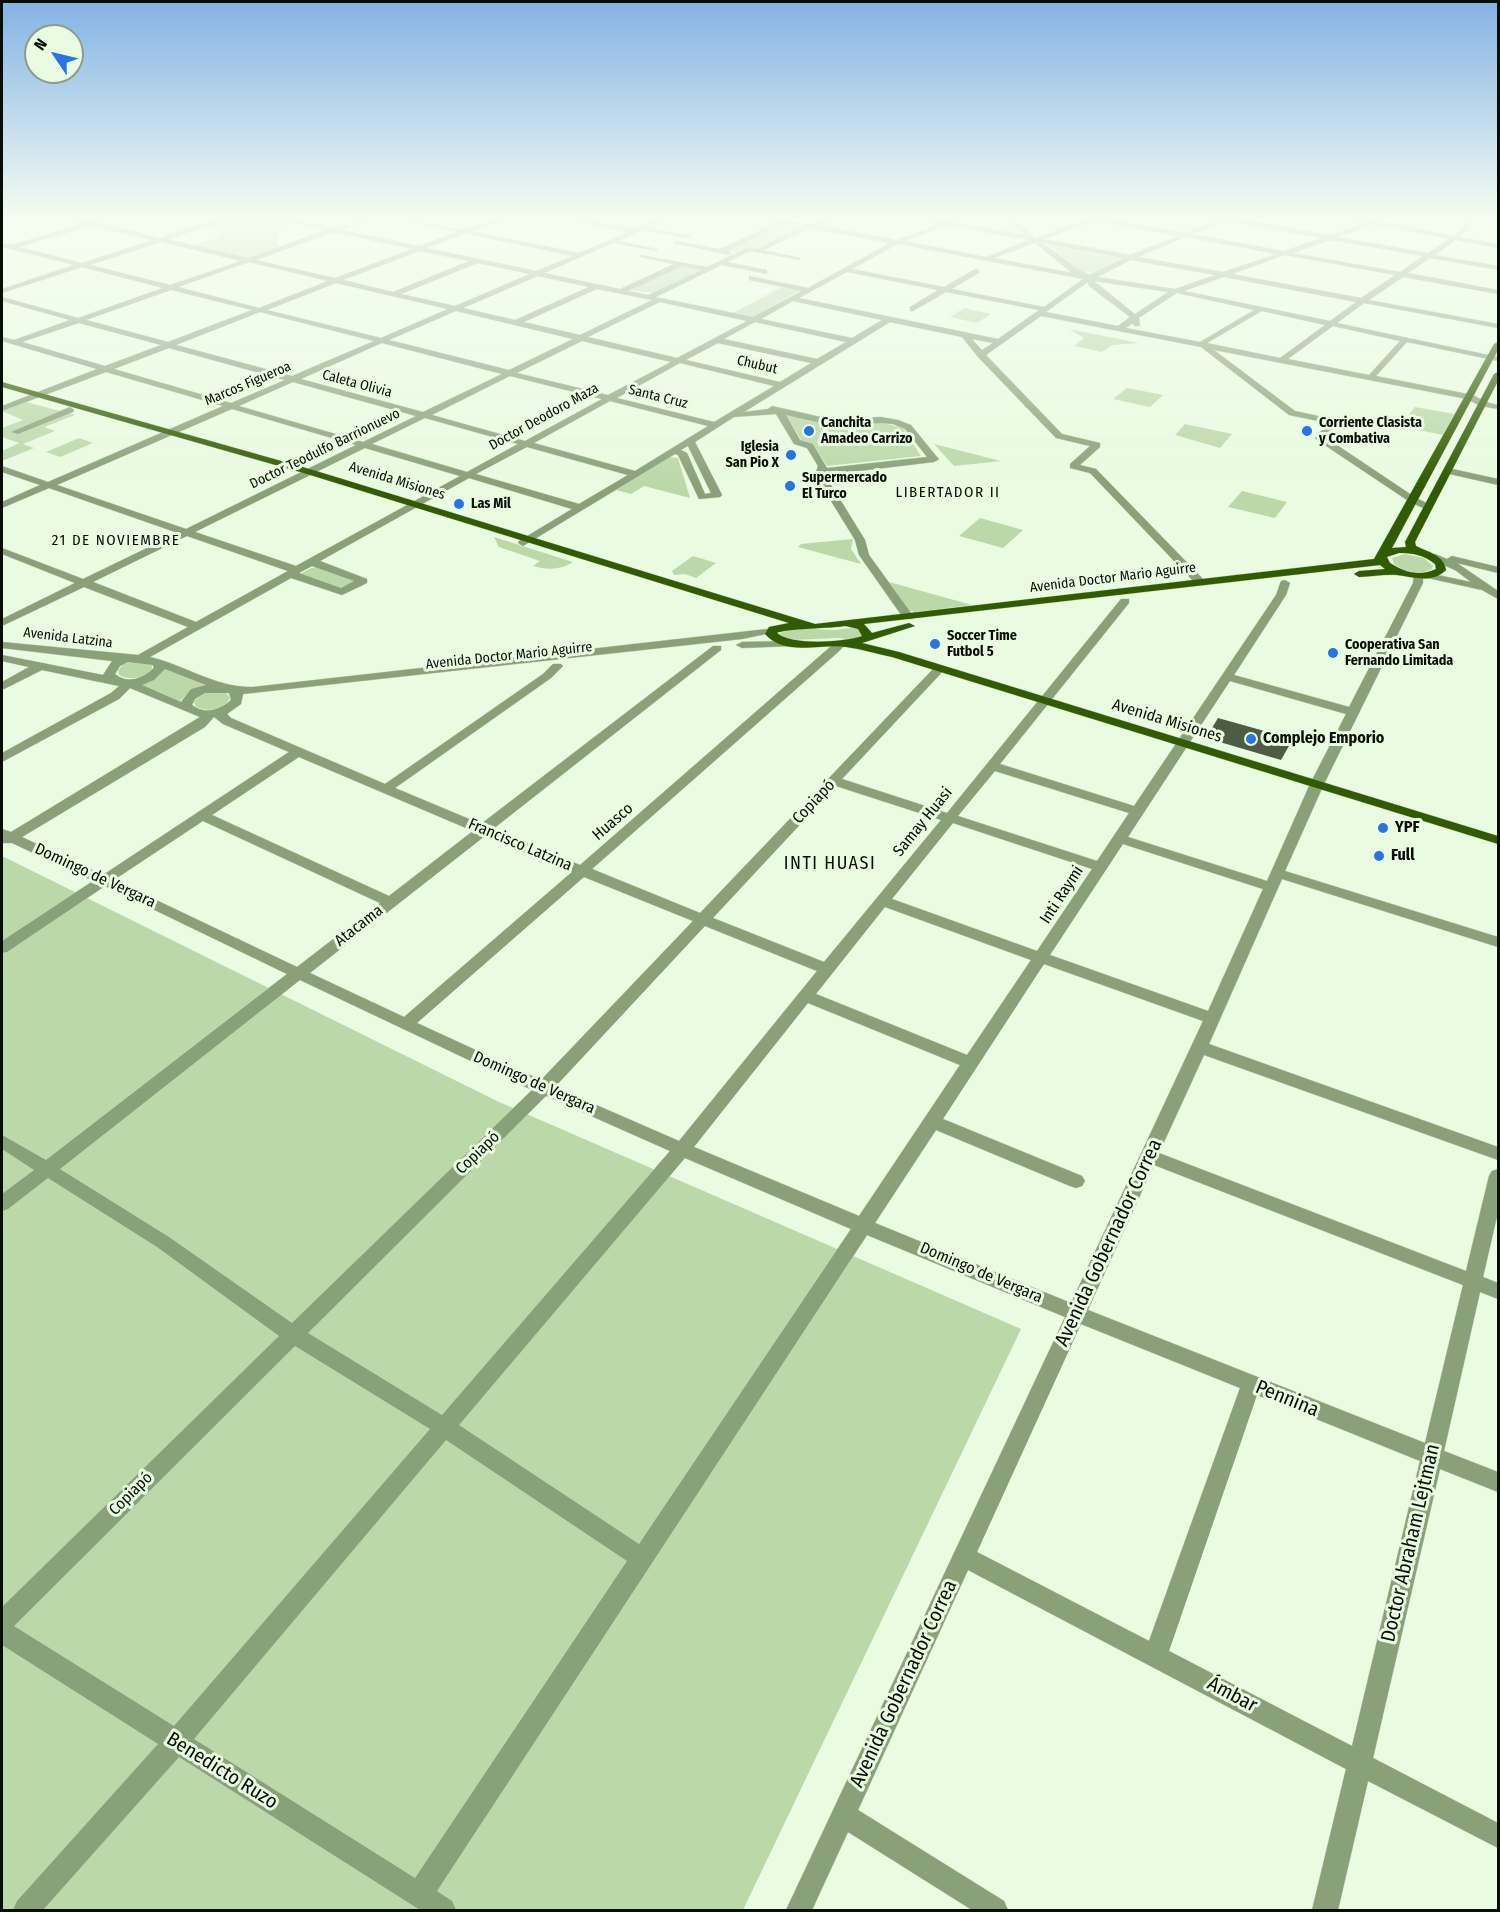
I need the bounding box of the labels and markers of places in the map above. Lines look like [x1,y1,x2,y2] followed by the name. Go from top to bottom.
[821,415,913,448] place label: Canchita Amadeo Carrizo
[1319,415,1422,448] place label: Corriente Clasista y Combativa
[802,424,816,438] marker: Canchita Amadeo Carrizo
[1300,424,1314,438] marker: Corriente Clasista y Combativa
[725,439,779,472] place label: Iglesia San Pio X
[784,448,798,462] marker: Iglesia San Pio X
[802,470,887,502] place label: Supermercado El Turco
[783,479,797,493] marker: Supermercado El Turco
[471,496,511,512] place label: Las Mil
[452,497,466,511] marker: Las Mil
[947,628,1017,660] place label: Soccer Time Futbol 5
[928,637,942,651] marker: Soccer Time Futbol 5
[1345,637,1453,670] place label: Cooperativa San Fernando Limitada
[1326,646,1340,660] marker: Cooperativa San Fernando Limitada
[1263,729,1384,749] place label: Complejo Emporio
[1244,732,1258,746] marker: Complejo Emporio
[1395,818,1419,838] place label: YPF
[1376,821,1390,835] marker: YPF
[1391,846,1415,866] place label: Full
[1372,849,1386,863] marker: Full

